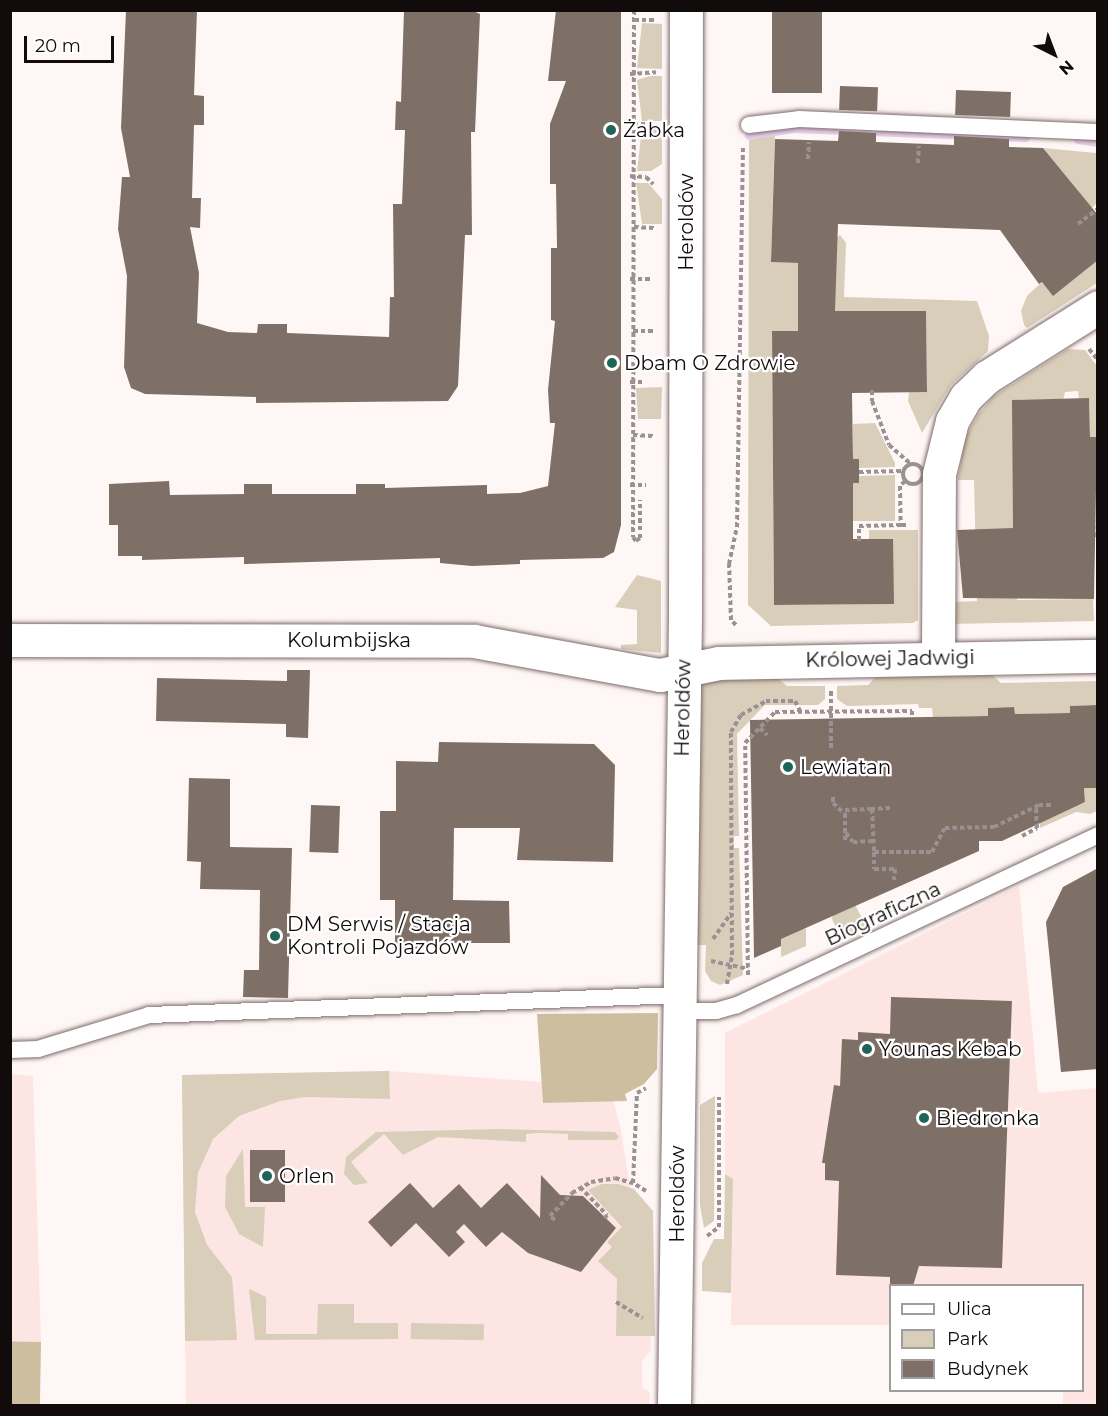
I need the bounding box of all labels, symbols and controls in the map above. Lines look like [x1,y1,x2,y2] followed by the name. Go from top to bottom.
[27,24,117,62] scale bar
[1024,24,1084,84] north arrow
[35,35,81,57] text: 20 m
[1055,56,1078,79] text: N
[623,118,685,142] place label: Żabka
[604,123,618,137] marker: Żabka
[674,173,698,271] street label: Heroldów
[624,351,796,375] place label: Dbam O Zdrowie
[605,356,619,370] marker: Dbam O Zdrowie
[287,628,411,652] street label: Kolumbijska
[805,646,975,672] street label: Królowej Jadwigi
[670,659,696,757] street label: Heroldów
[800,755,891,779] place label: Lewiatan
[781,760,795,774] marker: Lewiatan
[821,877,945,951] street label: Biograficzna
[287,912,471,959] place label: DM Serwis / Stacja Kontroli Pojazdów
[268,929,282,943] marker: DM Serwis / Stacja Kontroli Pojazdów
[879,1037,1021,1061] place label: Younas Kebab
[860,1042,874,1056] marker: Younas Kebab
[936,1106,1039,1130] place label: Biedronka
[917,1111,931,1125] marker: Biedronka
[665,1145,689,1243] street label: Heroldów
[279,1164,335,1188] place label: Orlen
[260,1169,274,1183] marker: Orlen
[889,1284,1084,1392] legend
[947,1298,992,1320] text: Ulica
[947,1328,988,1350] text: Park
[947,1358,1028,1380] text: Budynek

